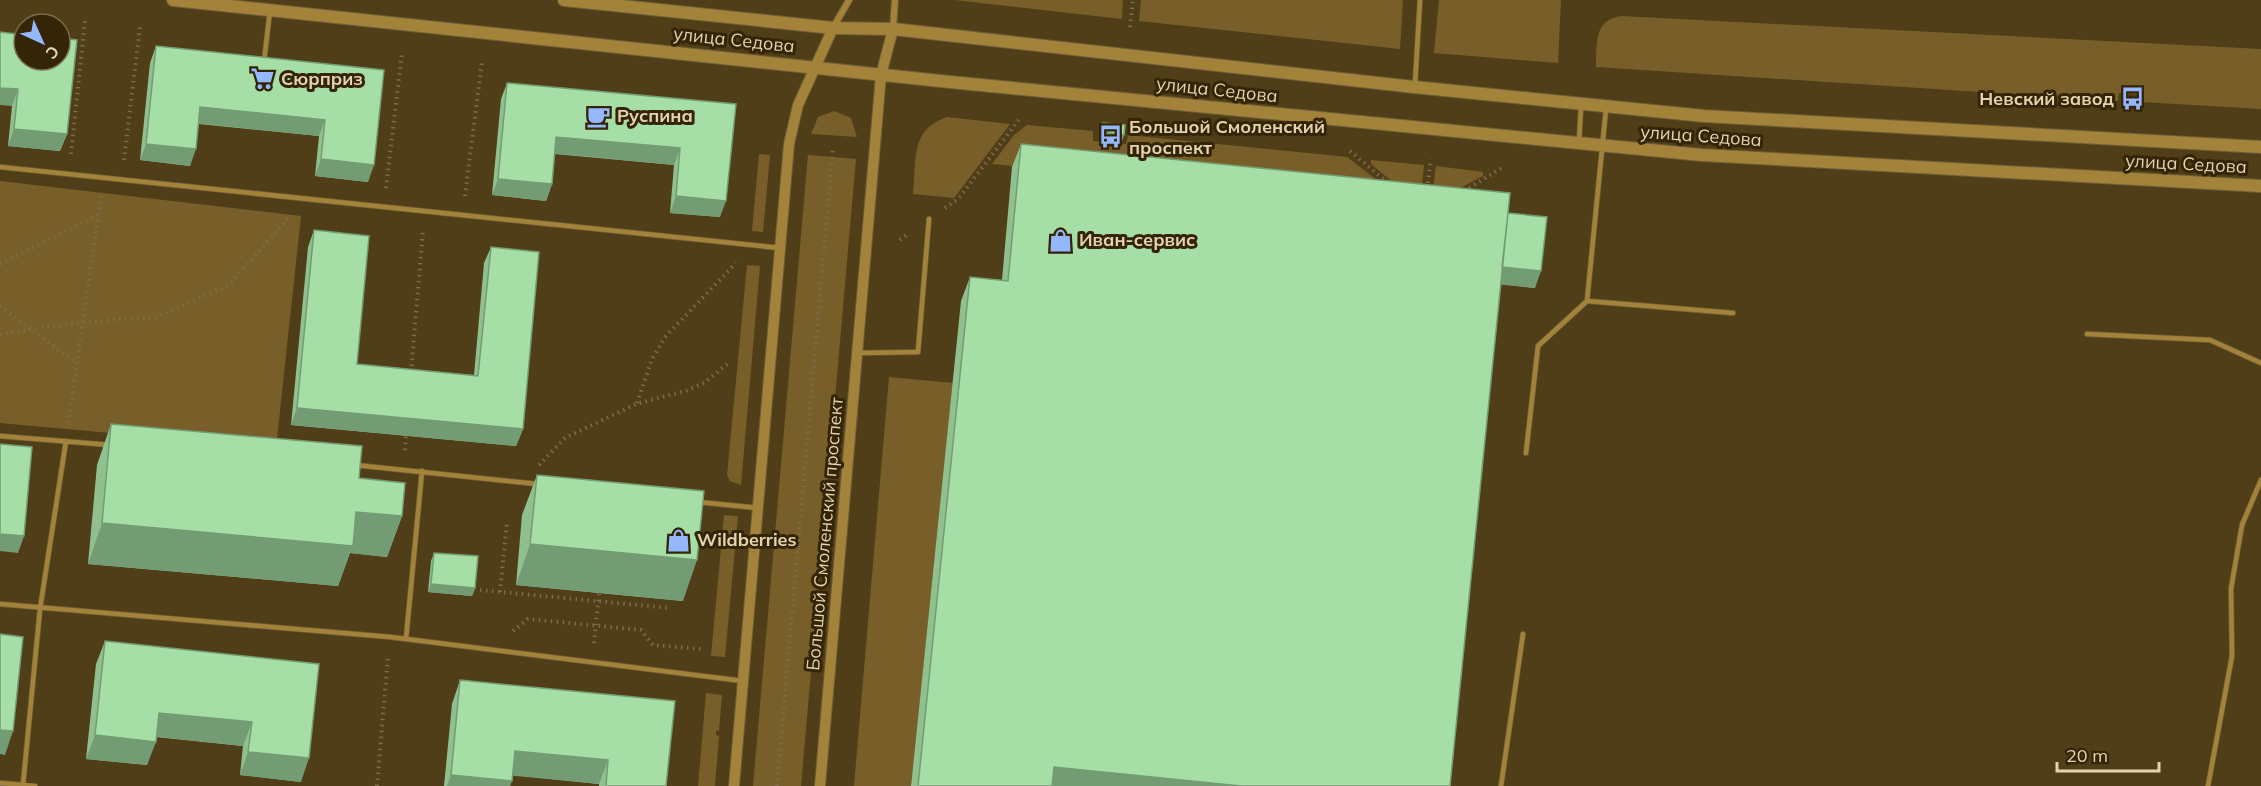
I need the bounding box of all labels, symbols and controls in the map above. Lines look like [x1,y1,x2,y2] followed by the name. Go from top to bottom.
[12,12,72,72] north arrow
[672,22,796,57] street label: улица Седова
[42,42,64,64] text: С
[250,66,276,92] supermarket icon: Сюрприз
[281,67,363,90] place label: Сюрприз
[1155,72,1279,107] street label: улица Седова
[2119,86,2145,112] bus stop icon: Невский завод
[1979,87,2115,110] place label: Невский завод
[586,103,612,129] cafe icon: Руспина
[617,104,693,127] place label: Руспина
[1129,115,1325,159] place label: Большой Смоленский проспект
[1640,120,1763,151] street label: улица Седова
[1098,124,1124,150] bus stop icon: Большой Смоленский проспект
[2125,149,2247,178] street label: улица Седова
[1048,227,1074,253] shop icon: Иван-сервис
[1079,228,1195,251] place label: Иван-сервис
[801,396,848,672] street label: Большой Смоленский проспект
[666,527,692,553] shop icon: Wildberries
[697,528,797,551] place label: Wildberries
[2057,735,2159,773] scale bar
[2066,744,2108,767] text: 20 m

